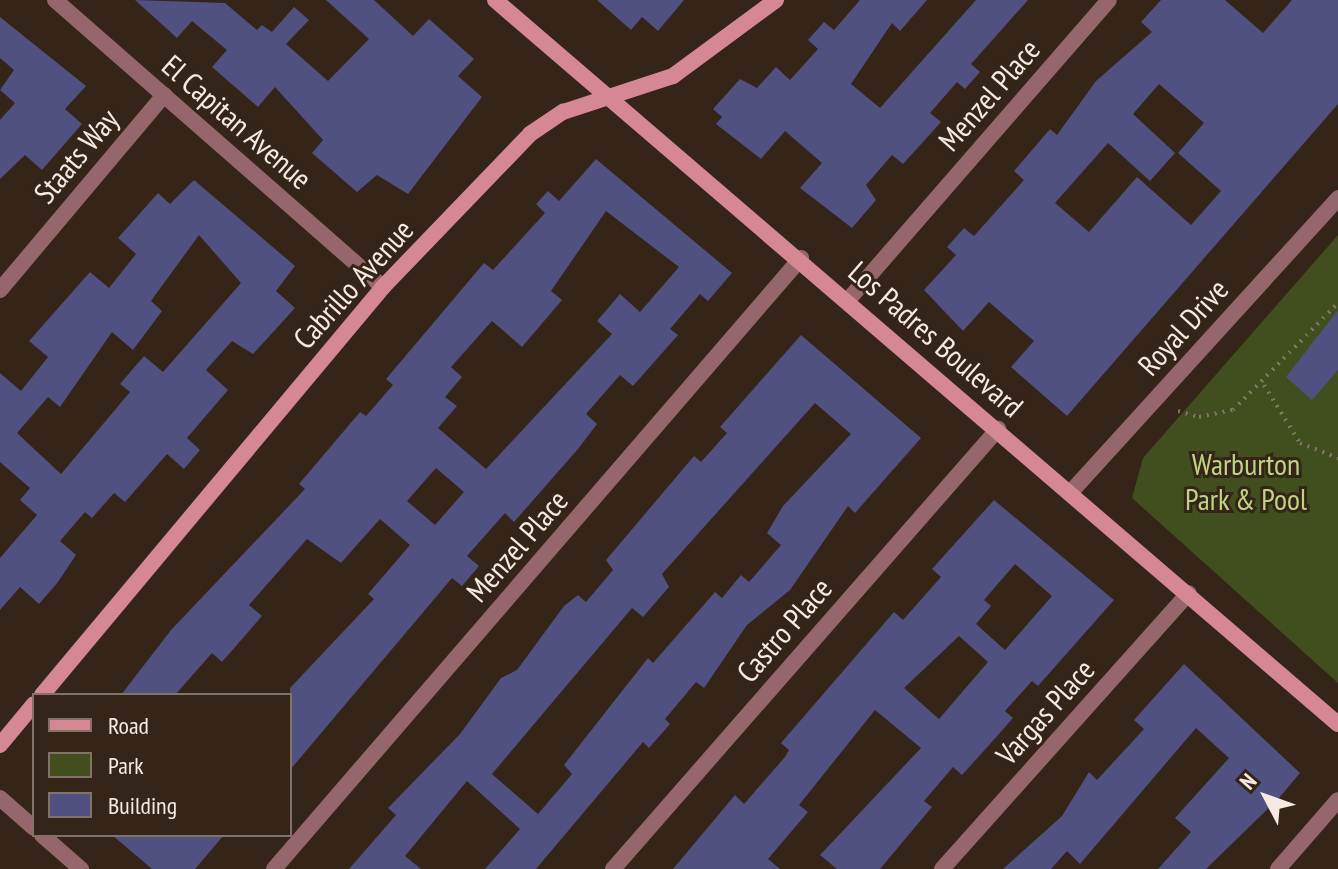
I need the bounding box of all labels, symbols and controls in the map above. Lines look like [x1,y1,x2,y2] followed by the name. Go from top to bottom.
[931,32,1047,158] street label: Menzel Place
[155,47,319,197] street label: El Capitan Avenue
[26,101,126,211] street label: Staats Way
[285,212,421,356] street label: Cabrillo Avenue
[841,253,1031,425] street label: Los Padres Boulevard
[1130,271,1236,383] street label: Royal Drive
[1185,446,1307,516] park label: Warburton Park & Pool
[459,483,575,609] street label: Menzel Place
[729,571,839,689] street label: Castro Place
[988,652,1102,772] street label: Vargas Place
[32,693,292,837] legend
[108,710,149,741] text: Road
[108,750,144,781] text: Park
[1226,757,1306,837] north arrow
[1233,768,1262,795] text: N
[108,790,177,821] text: Building

